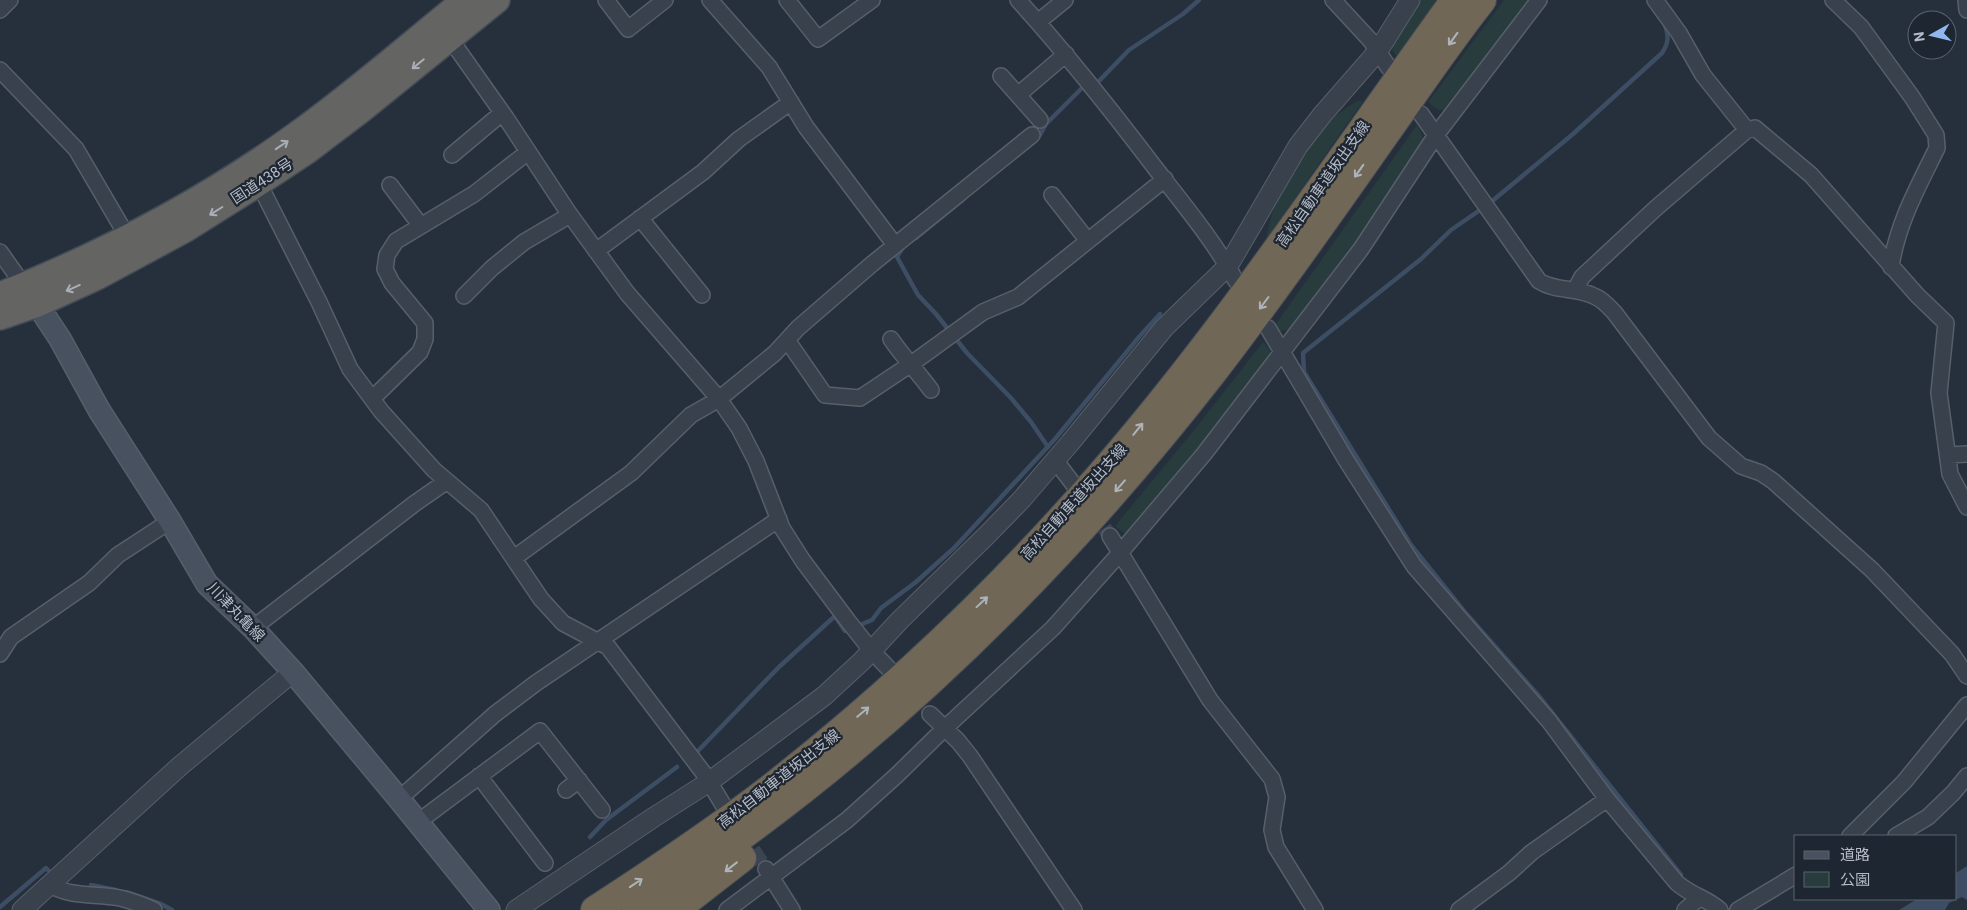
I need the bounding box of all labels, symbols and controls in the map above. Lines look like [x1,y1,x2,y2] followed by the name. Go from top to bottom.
[1907,10,1957,60] north arrow
[1911,31,1928,43] text: N
[1448,32,1458,46] one-way arrow
[412,59,425,70] one-way arrow
[1273,117,1373,251] street label: 高松自動車道坂出支線
[274,140,288,150] one-way arrow
[228,154,296,208] street label: 国道438号
[1354,164,1364,178] one-way arrow
[209,205,223,216] one-way arrow
[66,284,81,293] one-way arrow
[1258,296,1269,309] one-way arrow
[1133,423,1144,436] one-way arrow
[1017,440,1131,564] street label: 高松自動車道坂出支線
[1114,479,1125,492] one-way arrow
[203,579,269,645] street label: 川津丸亀線
[976,596,989,608] one-way arrow
[856,706,869,717] one-way arrow
[714,726,844,832] street label: 高松自動車道坂出支線
[1794,835,1957,900] legend
[1840,846,1870,864] text: 道路
[724,861,737,872] one-way arrow
[1840,871,1870,889] text: 公園
[629,878,643,889] one-way arrow

